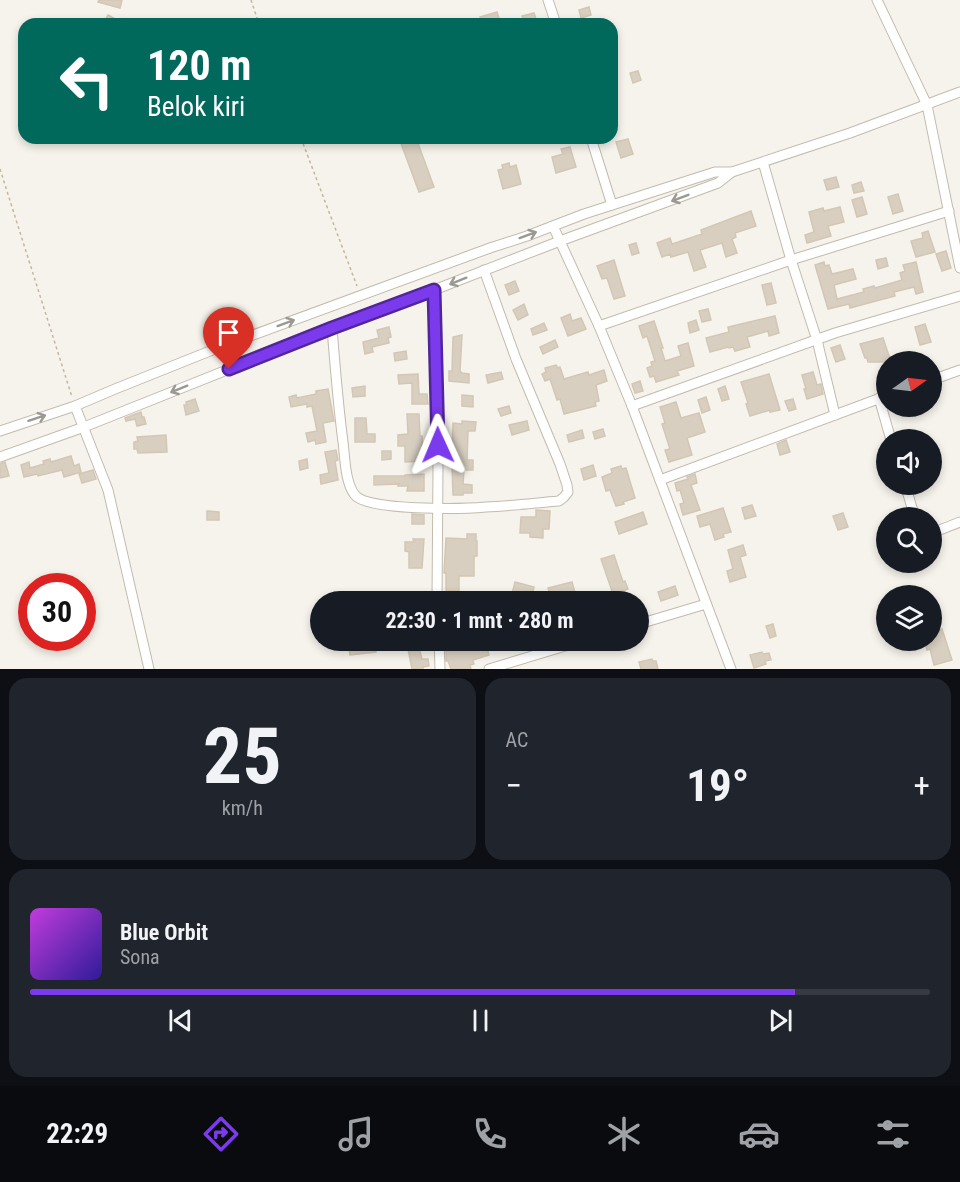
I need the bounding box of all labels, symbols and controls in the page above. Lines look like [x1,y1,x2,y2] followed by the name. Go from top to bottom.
[147,41,252,90] text: 120 m
[48,42,126,120] icon: left
[147,91,245,123] text: Belok kiri
[671,193,690,204] one-way arrow
[518,229,537,240] one-way arrow
[450,276,468,287] one-way arrow
[203,307,254,369] pin
[212,316,245,349] icon: arrive
[276,317,295,328] one-way arrow
[876,351,942,417] north arrow
[876,351,942,651] map controls
[170,384,188,395] one-way arrow
[27,412,46,423] one-way arrow
[406,413,470,477] position arrow
[876,429,942,495] button: sound
[876,507,942,573] button: search
[18,573,96,651] speed limit sign: 30
[876,585,942,651] button: layers
[385,608,574,633] text: 22:30 · 1 mnt · 280 m
[203,711,282,802] text: 25
[506,728,528,752] text: AC
[686,759,749,812] text: 19°
[506,766,522,805] text: −
[914,766,930,805] text: +
[222,796,263,820] text: km/h
[120,920,208,945] text: Blue Orbit
[120,945,160,969] text: Sona
[164,1004,197,1037] icon: previous
[464,1004,497,1037] icon: pause
[764,1004,797,1037] icon: next
[200,1113,242,1155] icon: directions
[335,1113,377,1155] icon: music
[469,1113,511,1155] icon: phone
[603,1113,645,1155] icon: climate
[738,1113,780,1155] icon: car
[872,1113,914,1155] icon: filters
[46,1118,108,1150] text: 22:29

